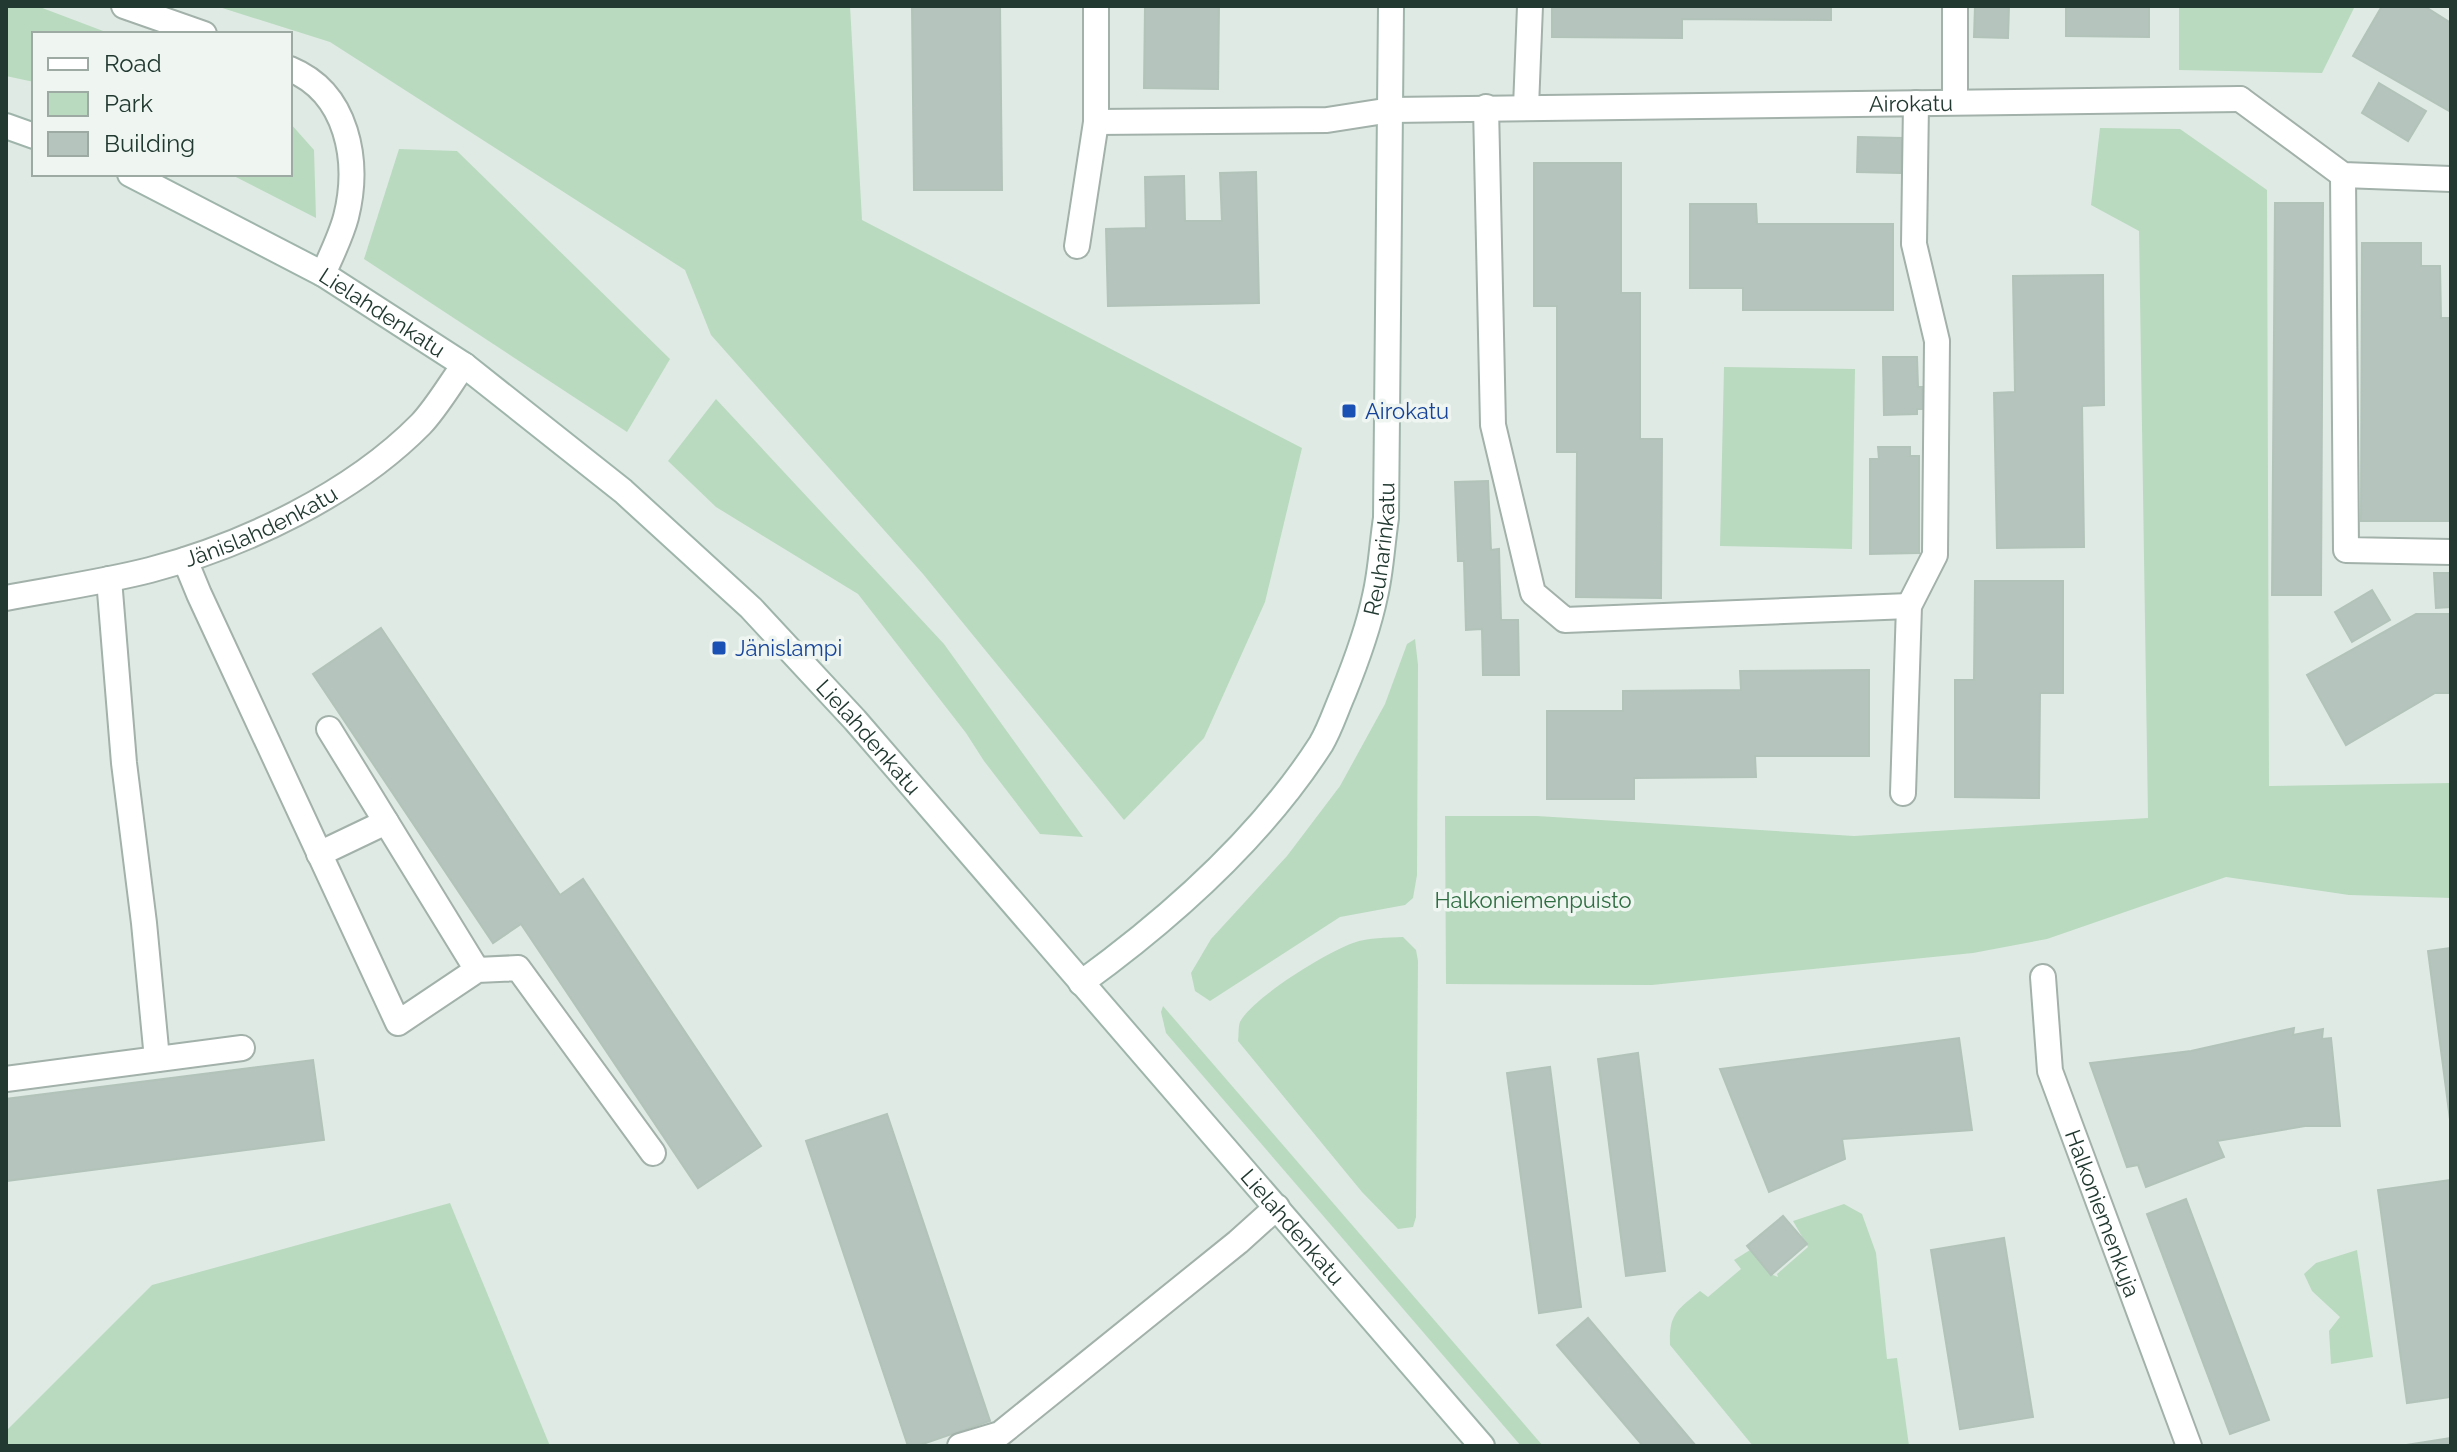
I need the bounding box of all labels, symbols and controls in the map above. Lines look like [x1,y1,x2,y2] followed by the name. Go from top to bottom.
[32,32,292,176] legend
[104,49,162,78] text: Road
[104,89,153,118] text: Park
[1869,90,1953,117] street label: Airokatu
[104,129,195,158] text: Building
[314,262,450,362] street label: Lielahdenkatu
[1365,398,1449,424] place label: Airokatu
[1340,402,1358,420] marker: Airokatu
[181,480,342,572] street label: Jänislahdenkatu
[1358,482,1399,618] street label: Reuharinkatu
[735,635,842,661] place label: Jänislampi
[710,639,728,657] marker: Jänislampi
[811,674,926,800] street label: Lielahdenkatu
[1434,887,1632,913] park label: Halkoniemenpuisto
[2060,1126,2146,1301] street label: Halkoniemenkuja
[1236,1164,1350,1290] street label: Lielahdenkatu

